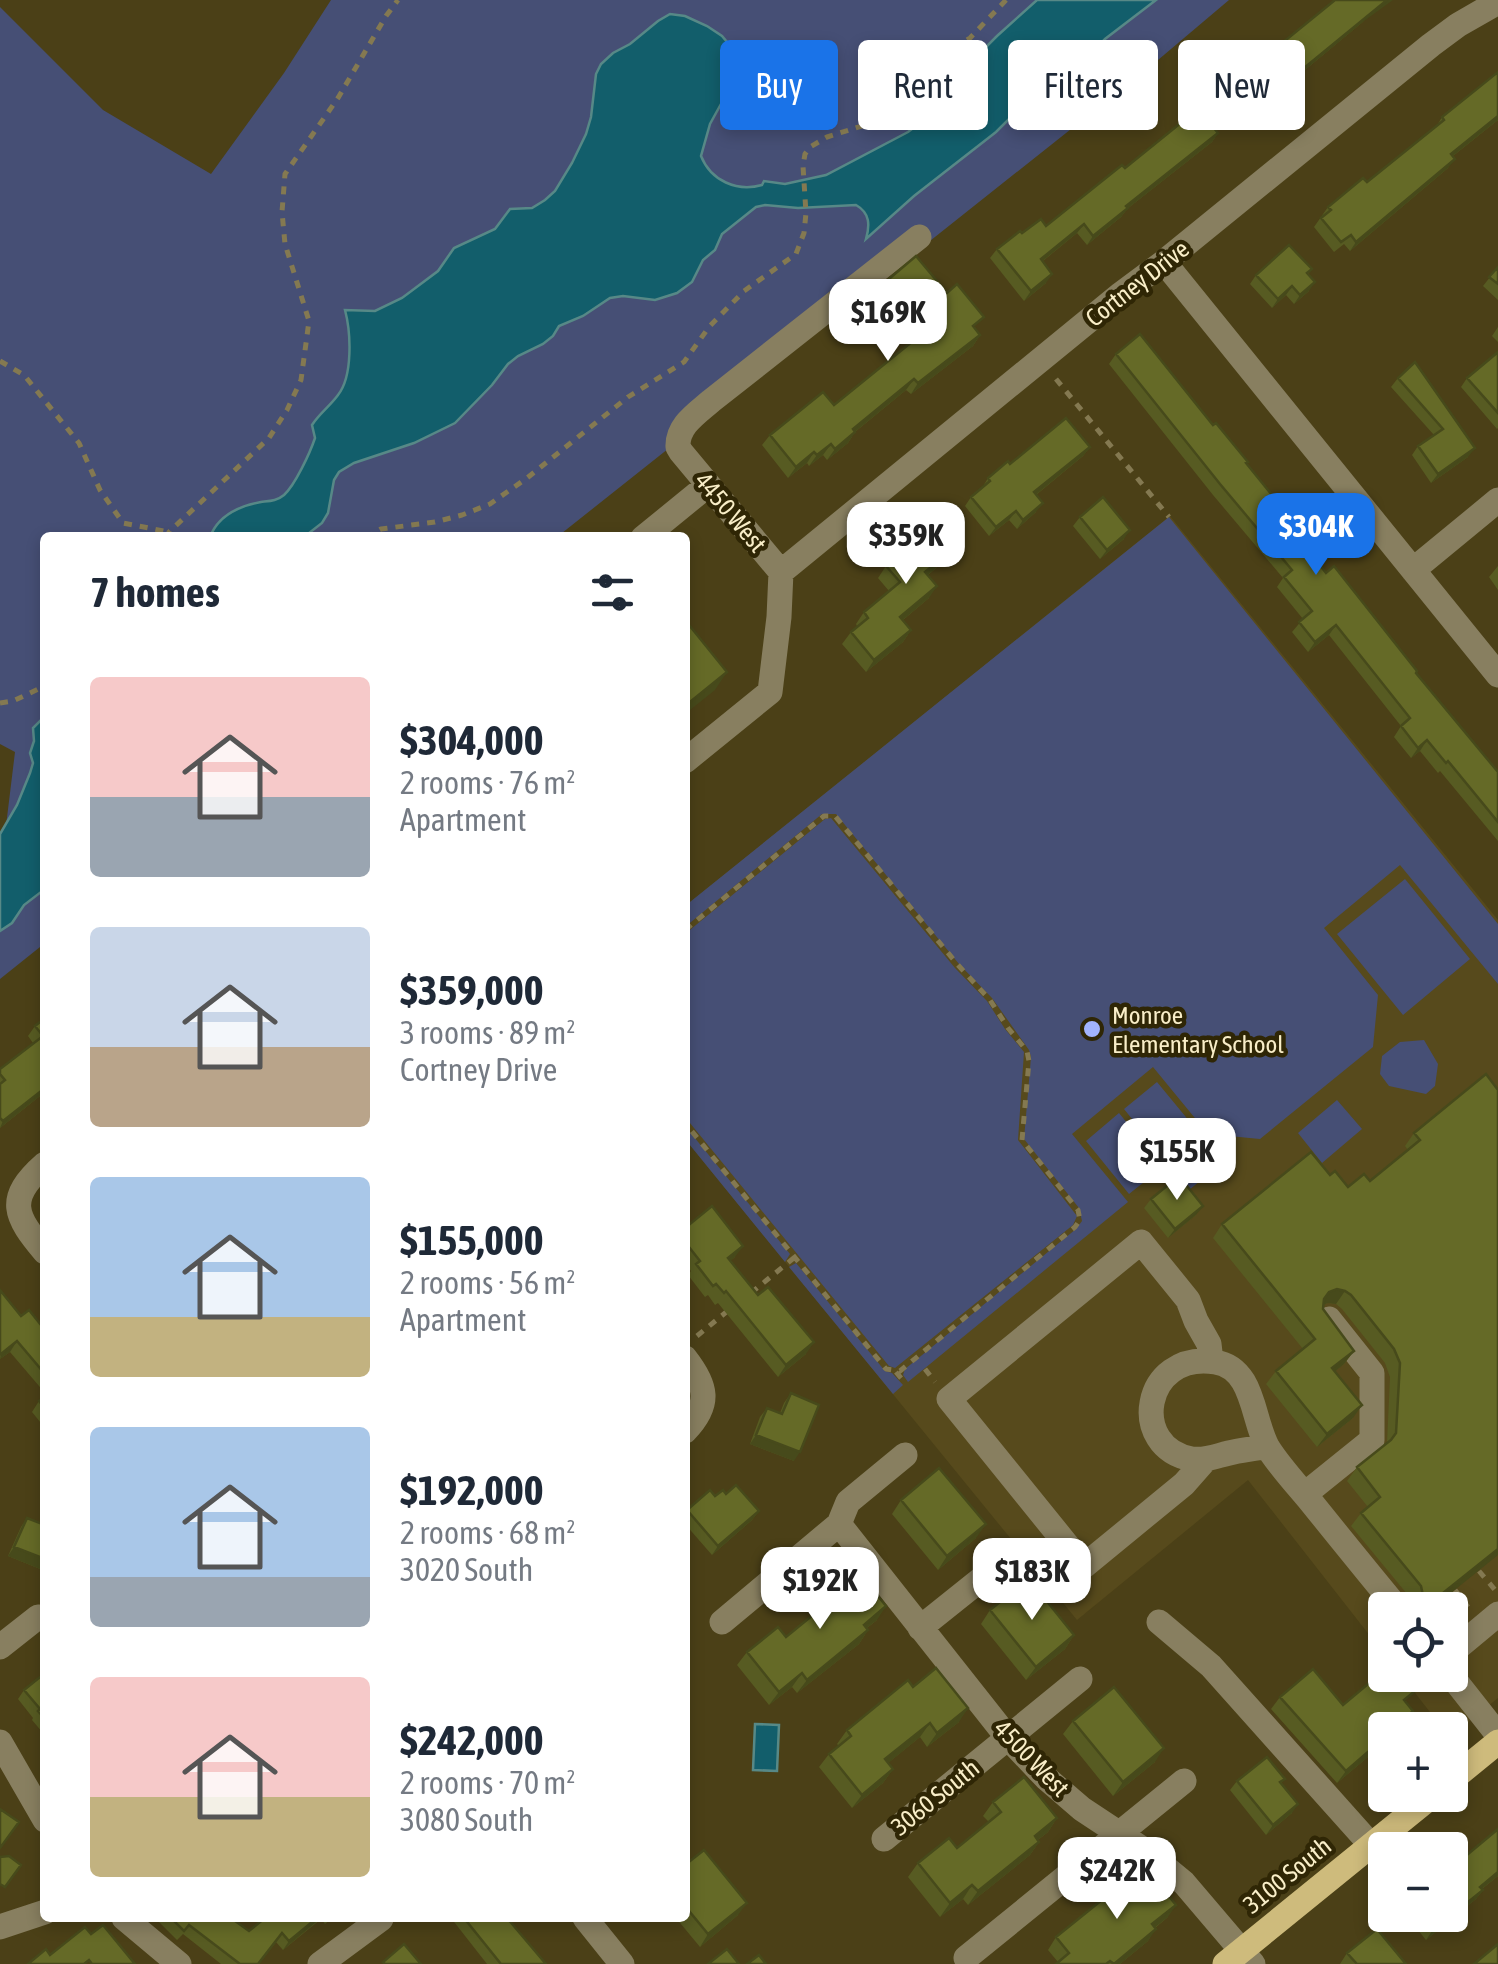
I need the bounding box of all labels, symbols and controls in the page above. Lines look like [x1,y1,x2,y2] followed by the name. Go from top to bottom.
[720,40,838,130] chip: Buy
[858,40,988,130] chip: Rent
[1008,40,1158,130] chip: Filters
[1178,40,1305,130] chip: New
[1080,234,1194,332] street label: Cortney Drive
[818,279,958,364] pin: $169K
[851,293,925,330] text: $169K
[690,467,772,557] street label: 4450 West
[1246,493,1386,578] pin: $304K
[836,502,976,587] pin: $359K
[1279,507,1353,544] text: $304K
[869,516,943,553] text: $359K
[585,565,640,620] icon: filters
[90,568,220,616] text: 7 homes
[400,716,544,764] text: $304,000
[170,717,290,837] icon: home
[400,764,575,801] text: 2 rooms · 76 m²
[400,801,526,838] text: Apartment
[400,966,544,1014] text: $359,000
[170,967,290,1087] icon: home
[1112,1001,1284,1058] place label: Monroe Elementary School
[400,1014,575,1051] text: 3 rooms · 89 m²
[1081,1018,1103,1040] marker: Monroe Elementary School
[400,1051,557,1088] text: Cortney Drive
[1107,1118,1247,1203] pin: $155K
[1140,1132,1214,1169] text: $155K
[400,1216,544,1264] text: $155,000
[170,1217,290,1337] icon: home
[400,1264,575,1301] text: 2 rooms · 56 m²
[400,1301,526,1338] text: Apartment
[400,1466,544,1514] text: $192,000
[170,1467,290,1587] icon: home
[400,1514,575,1551] text: 2 rooms · 68 m²
[962,1538,1102,1623] pin: $183K
[750,1547,890,1632] pin: $192K
[400,1551,533,1588] text: 3020 South
[995,1552,1069,1589] text: $183K
[783,1561,857,1598] text: $192K
[1368,1592,1468,1932] map controls
[1368,1592,1468,1692] button: locate
[1368,1712,1468,1812] button: +
[989,1714,1075,1802] street label: 4500 West
[400,1716,544,1764] text: $242,000
[170,1717,290,1837] icon: home
[886,1753,984,1841] street label: 3060 South
[400,1764,575,1801] text: 2 rooms · 70 m²
[400,1801,533,1838] text: 3080 South
[1238,1831,1336,1919] street label: 3100 South
[1368,1832,1468,1932] button: −
[1047,1837,1187,1922] pin: $242K
[1080,1851,1154,1888] text: $242K

